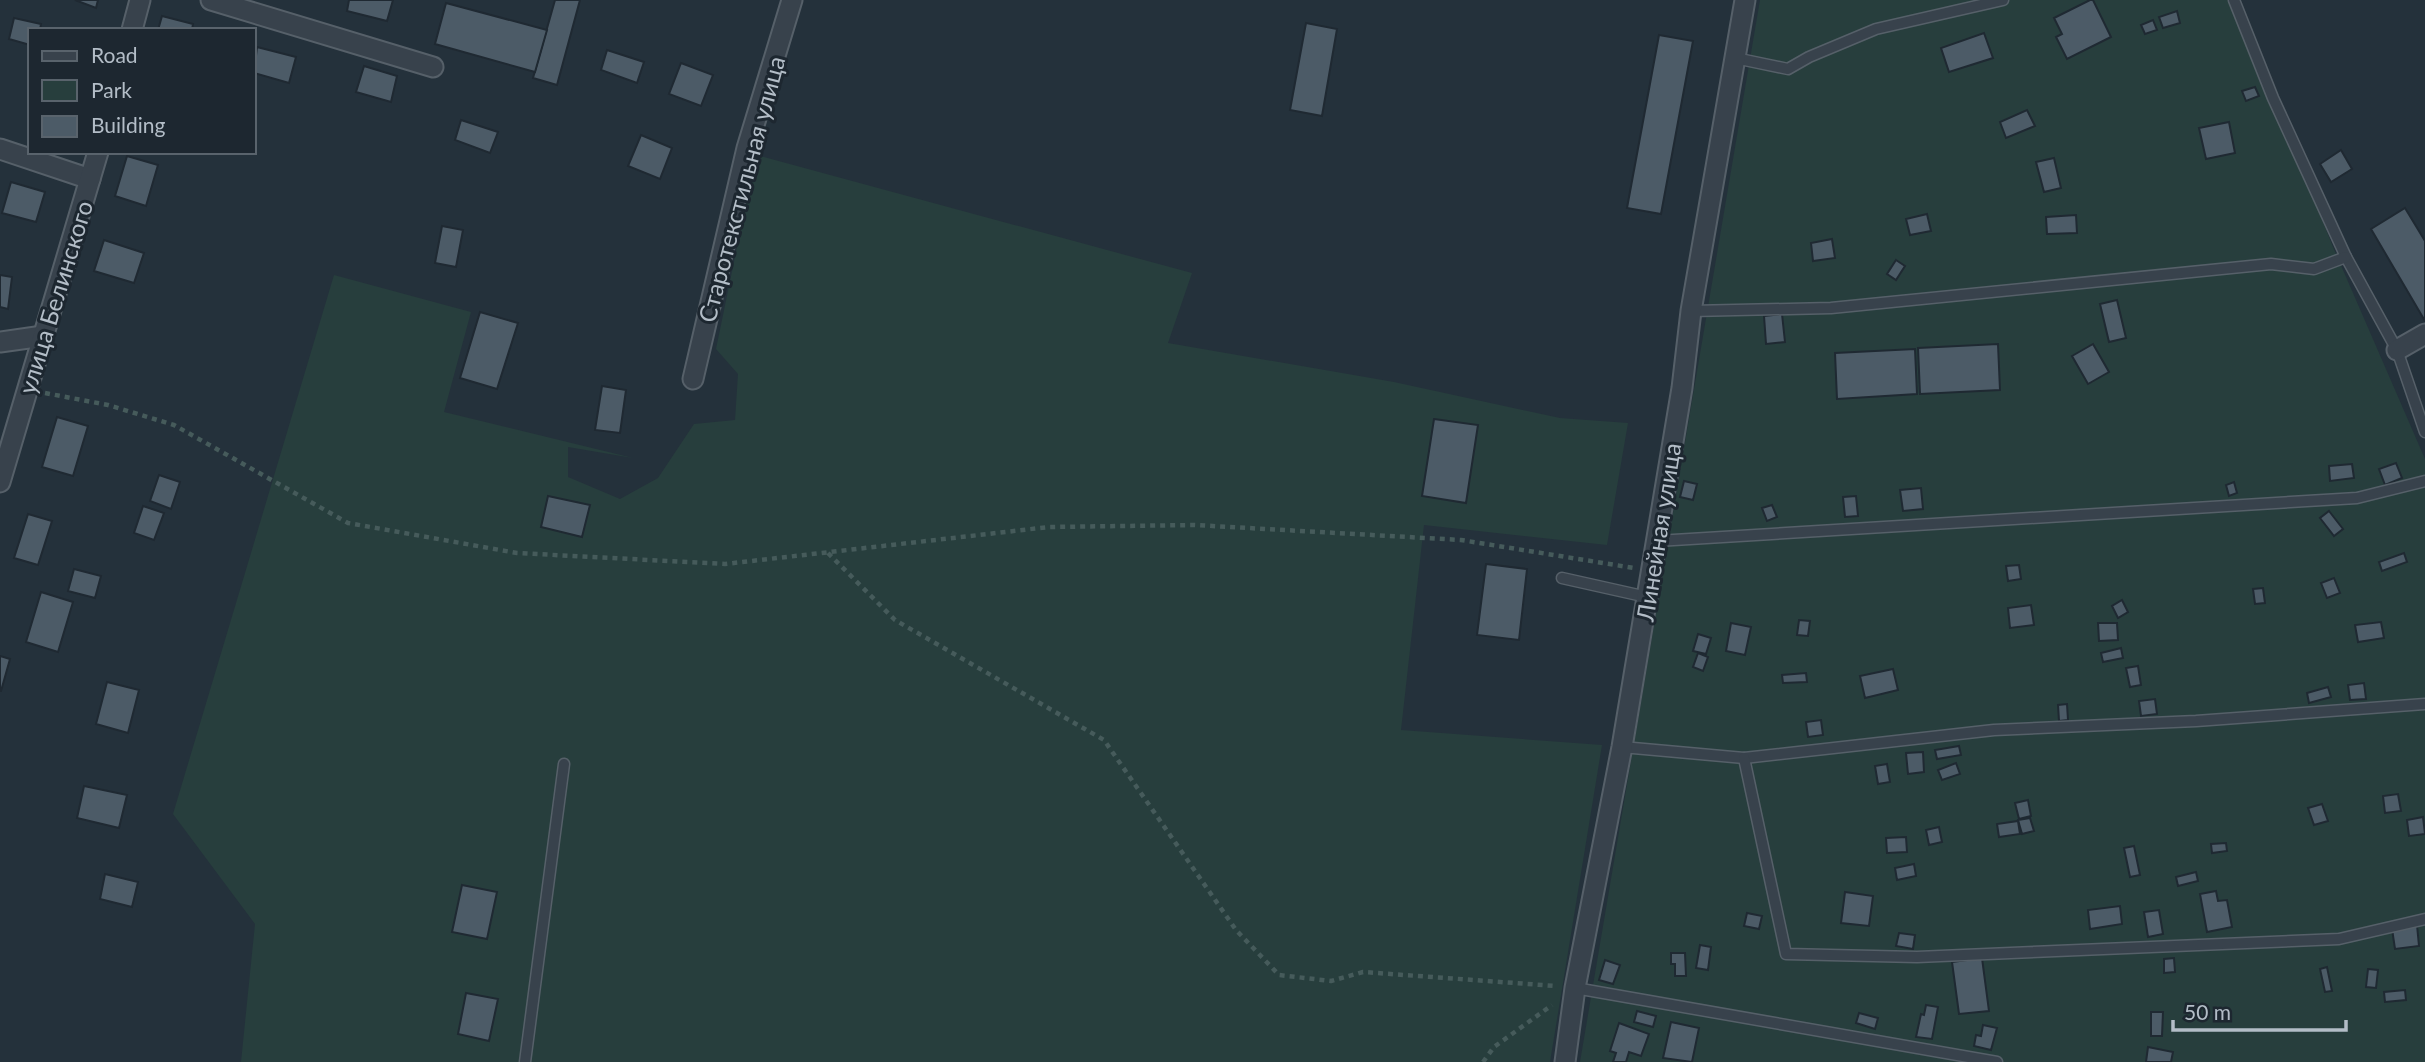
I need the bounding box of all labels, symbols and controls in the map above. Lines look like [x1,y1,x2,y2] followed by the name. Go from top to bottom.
[28,28,256,154] legend
[91,42,138,67] text: Road
[692,53,790,325] street label: Старотекстильная улица
[91,77,132,102] text: Park
[91,112,166,137] text: Building
[12,197,98,397] street label: улица Белинского
[1629,441,1686,624] street label: Линейная улица
[2173,988,2346,1032] scale bar
[2184,999,2231,1024] text: 50 m

